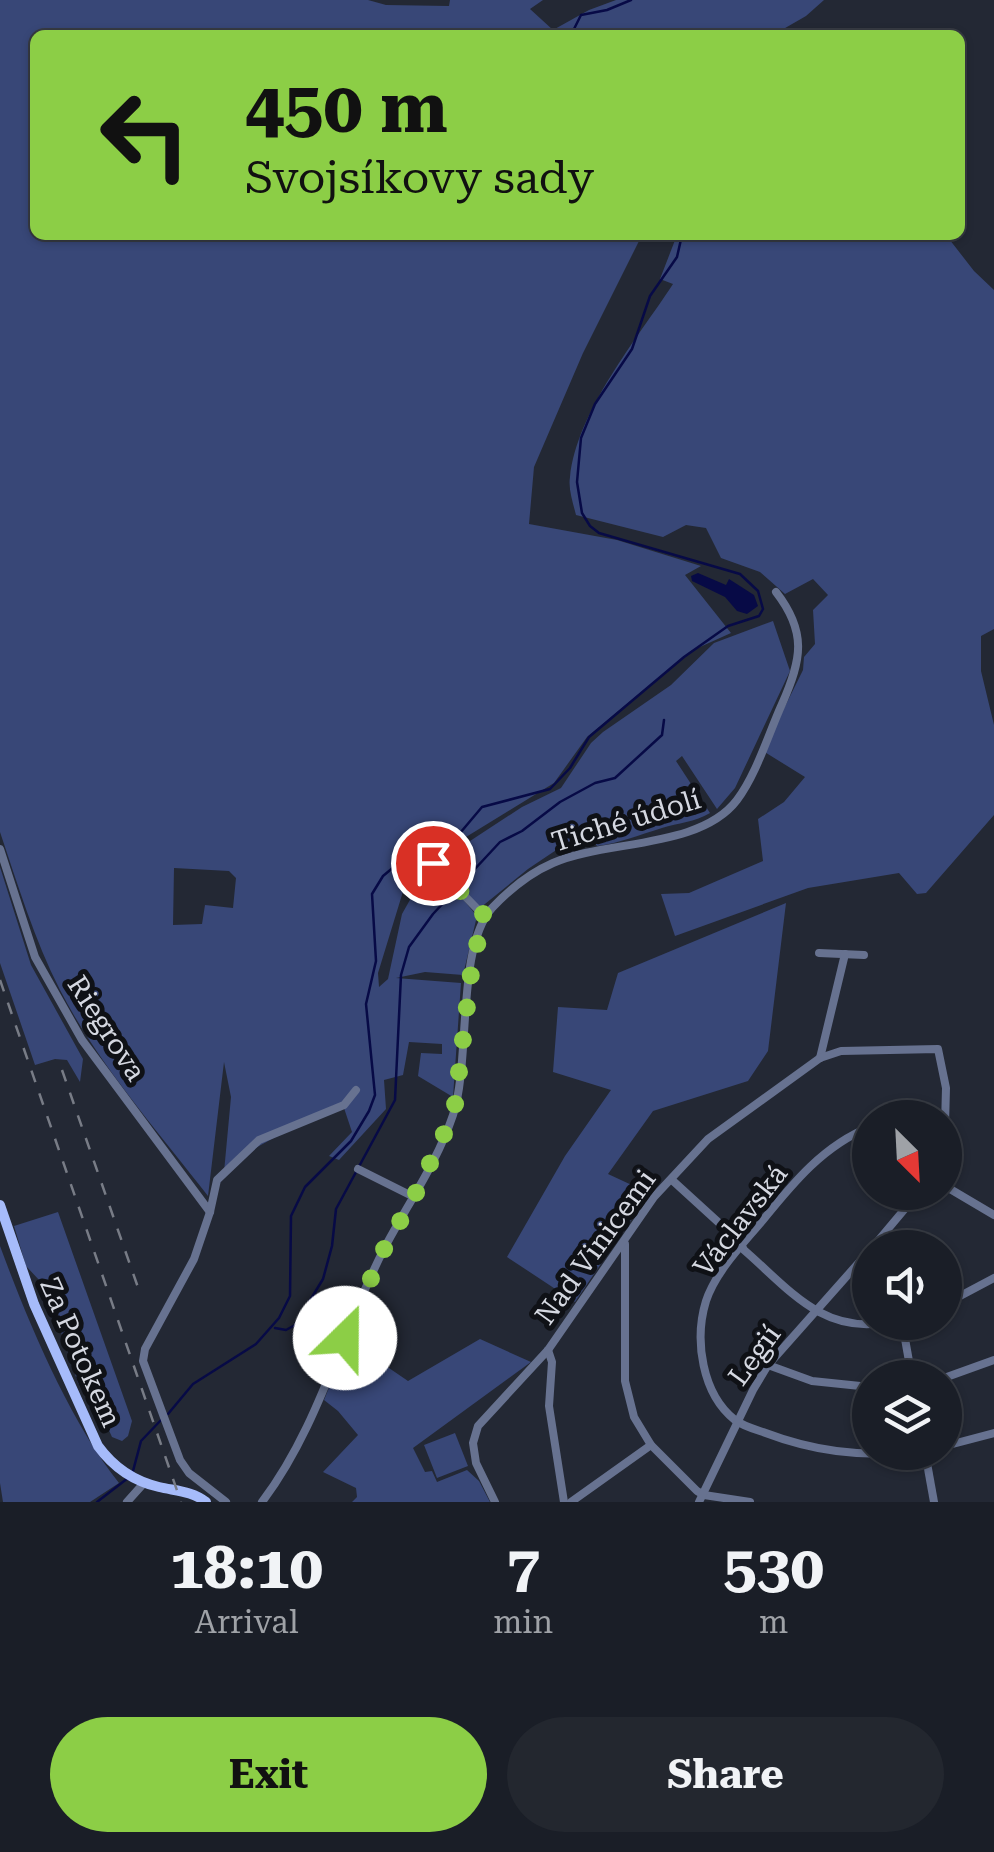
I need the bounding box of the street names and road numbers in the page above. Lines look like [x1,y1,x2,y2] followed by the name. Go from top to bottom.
[548,782,705,859] street label: Tiché údolí
[61,970,153,1087] street label: Riegrova
[687,1158,794,1283] street label: Václavská
[528,1164,663,1331] street label: Nad Vinicemi
[33,1273,128,1432] street label: Za Potokem
[722,1319,787,1392] street label: Legií

